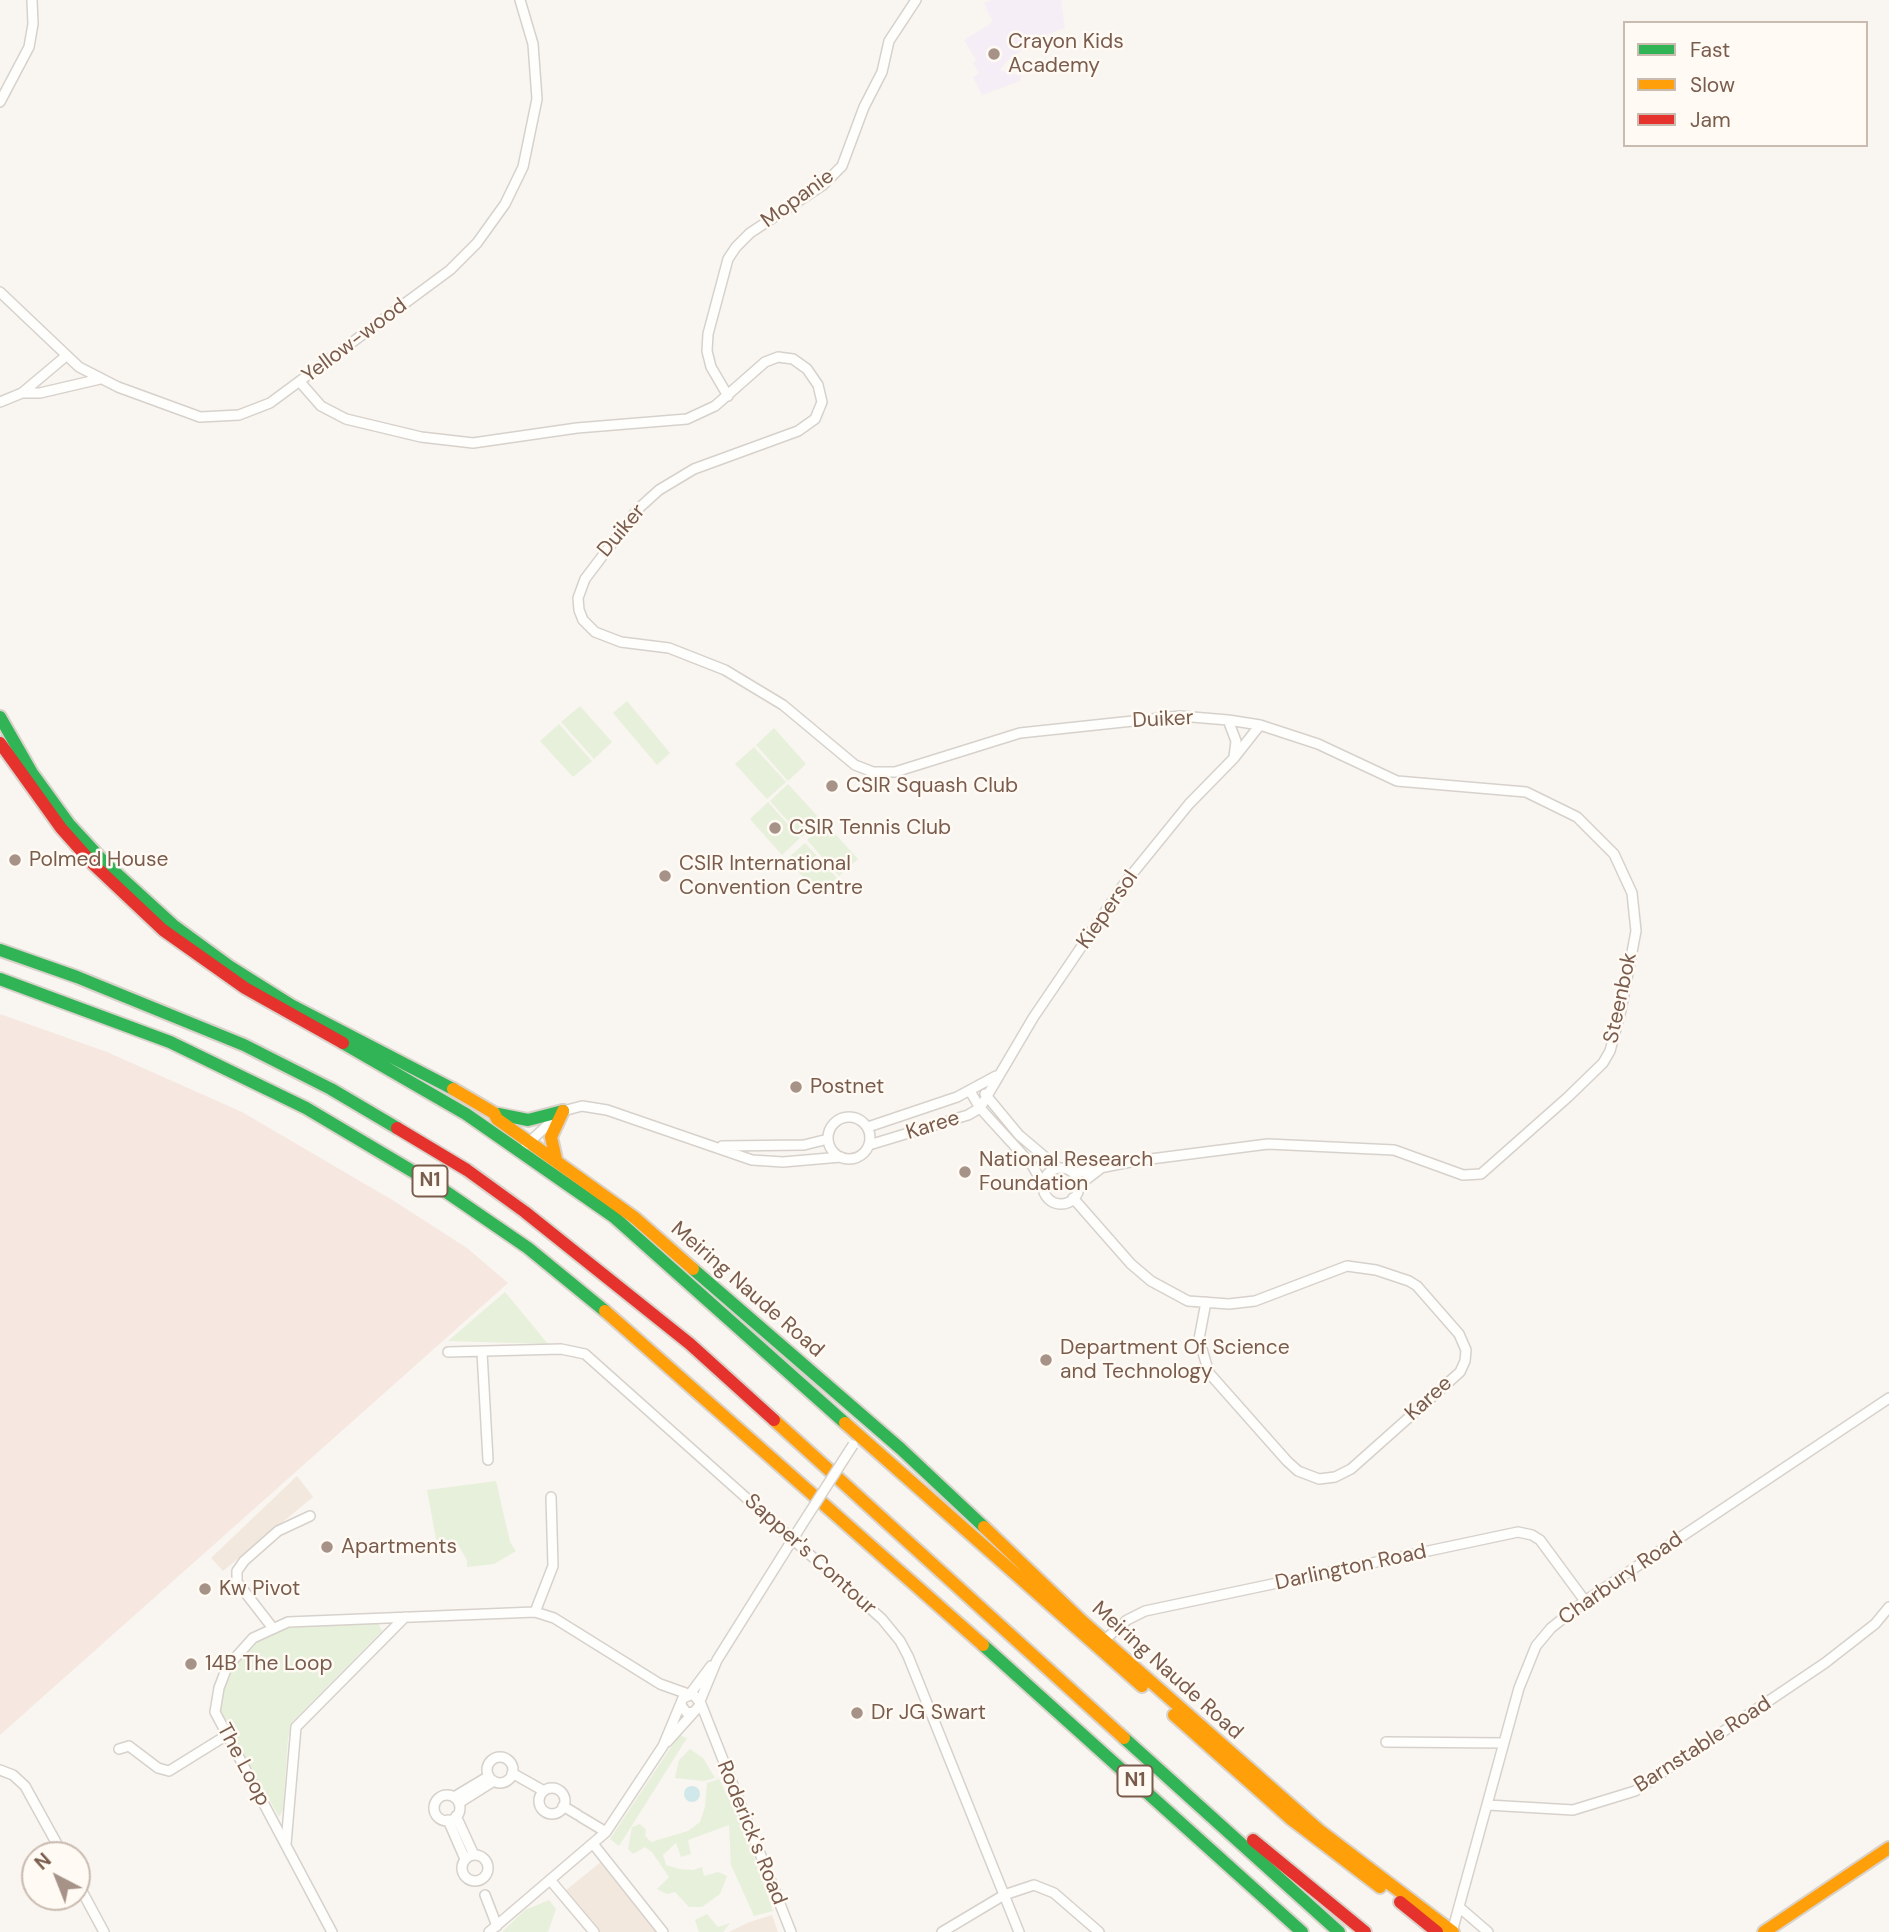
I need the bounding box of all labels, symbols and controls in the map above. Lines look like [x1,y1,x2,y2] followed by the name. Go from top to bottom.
[1623,21,1868,147] legend
[1008,29,1124,79] place label: Crayon Kids Academy
[1690,36,1730,64] text: Fast
[986,46,1002,62] marker: Crayon Kids Academy
[1690,71,1735,99] text: Slow
[1690,106,1731,134] text: Jam
[757,164,839,234] street label: Mopanie
[298,293,412,389] street label: Yellow-wood
[593,500,651,562] street label: Duiker
[1132,706,1194,734] street label: Duiker
[846,773,1018,799] place label: CSIR Squash Club
[824,778,840,794] marker: CSIR Squash Club
[789,815,951,841] place label: CSIR Tennis Club
[767,820,783,836] marker: CSIR Tennis Club
[29,847,168,873] place label: Polmed House
[679,851,863,901] place label: CSIR International Convention Centre
[7,852,23,868] marker: Polmed House
[1072,866,1144,954] street label: Kiepersol
[657,868,673,884] marker: CSIR International Convention Centre
[1599,950,1643,1046] street label: Steenbok
[810,1074,884,1100] place label: Postnet
[788,1079,804,1095] marker: Postnet
[903,1106,963,1146] street label: Karee
[979,1147,1153,1197] place label: National Research Foundation
[957,1164,973,1180] marker: National Research Foundation
[412,1166,448,1196] road number: N1
[665,1217,829,1363] street label: Meiring Naude Road
[1060,1335,1290,1385] place label: Department Of Science and Technology
[1038,1352,1054,1368] marker: Department Of Science and Technology
[1400,1371,1458,1427] street label: Karee
[739,1489,881,1621] street label: Sapper's Contour
[1554,1527,1688,1631] street label: Charbury Road
[341,1534,457,1560] place label: Apartments
[319,1539,335,1555] marker: Apartments
[1273,1540,1429,1596] street label: Darlington Road
[219,1576,300,1602] place label: Kw Pivot
[197,1581,213,1597] marker: Kw Pivot
[1086,1597,1248,1745] street label: Meiring Naude Road
[205,1651,333,1677] place label: 14B The Loop
[183,1656,199,1672] marker: 14B The Loop
[1630,1691,1776,1799] street label: Barnstable Road
[871,1700,986,1726] place label: Dr JG Swart
[849,1705,865,1721] marker: Dr JG Swart
[211,1719,275,1811] street label: The Loop
[711,1757,791,1909] street label: Roderick's Road
[1118,1765,1152,1796] road number: N1
[21,1841,91,1911] north arrow
[29,1848,56,1875] text: N

